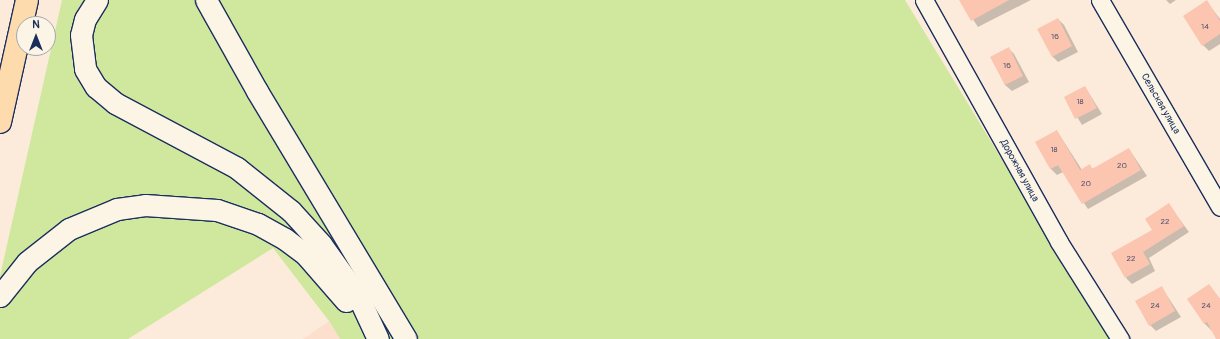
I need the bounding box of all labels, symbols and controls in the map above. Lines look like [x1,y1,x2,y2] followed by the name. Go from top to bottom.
[16,16,56,56] north arrow
[32,18,40,31] text: N
[1201,22,1209,32] house number: 14
[1051,32,1059,42] house number: 16
[1003,61,1011,71] house number: 16
[1138,72,1182,136] street label: Сельская улица
[1076,97,1084,107] house number: 18
[997,138,1041,204] street label: Дорожная улица
[1050,145,1058,155] house number: 18
[1117,161,1127,171] house number: 20
[1081,179,1091,189] house number: 20
[1161,217,1169,227] house number: 22
[1127,254,1135,264] house number: 22
[1150,301,1160,311] house number: 24
[1201,301,1211,311] house number: 24

